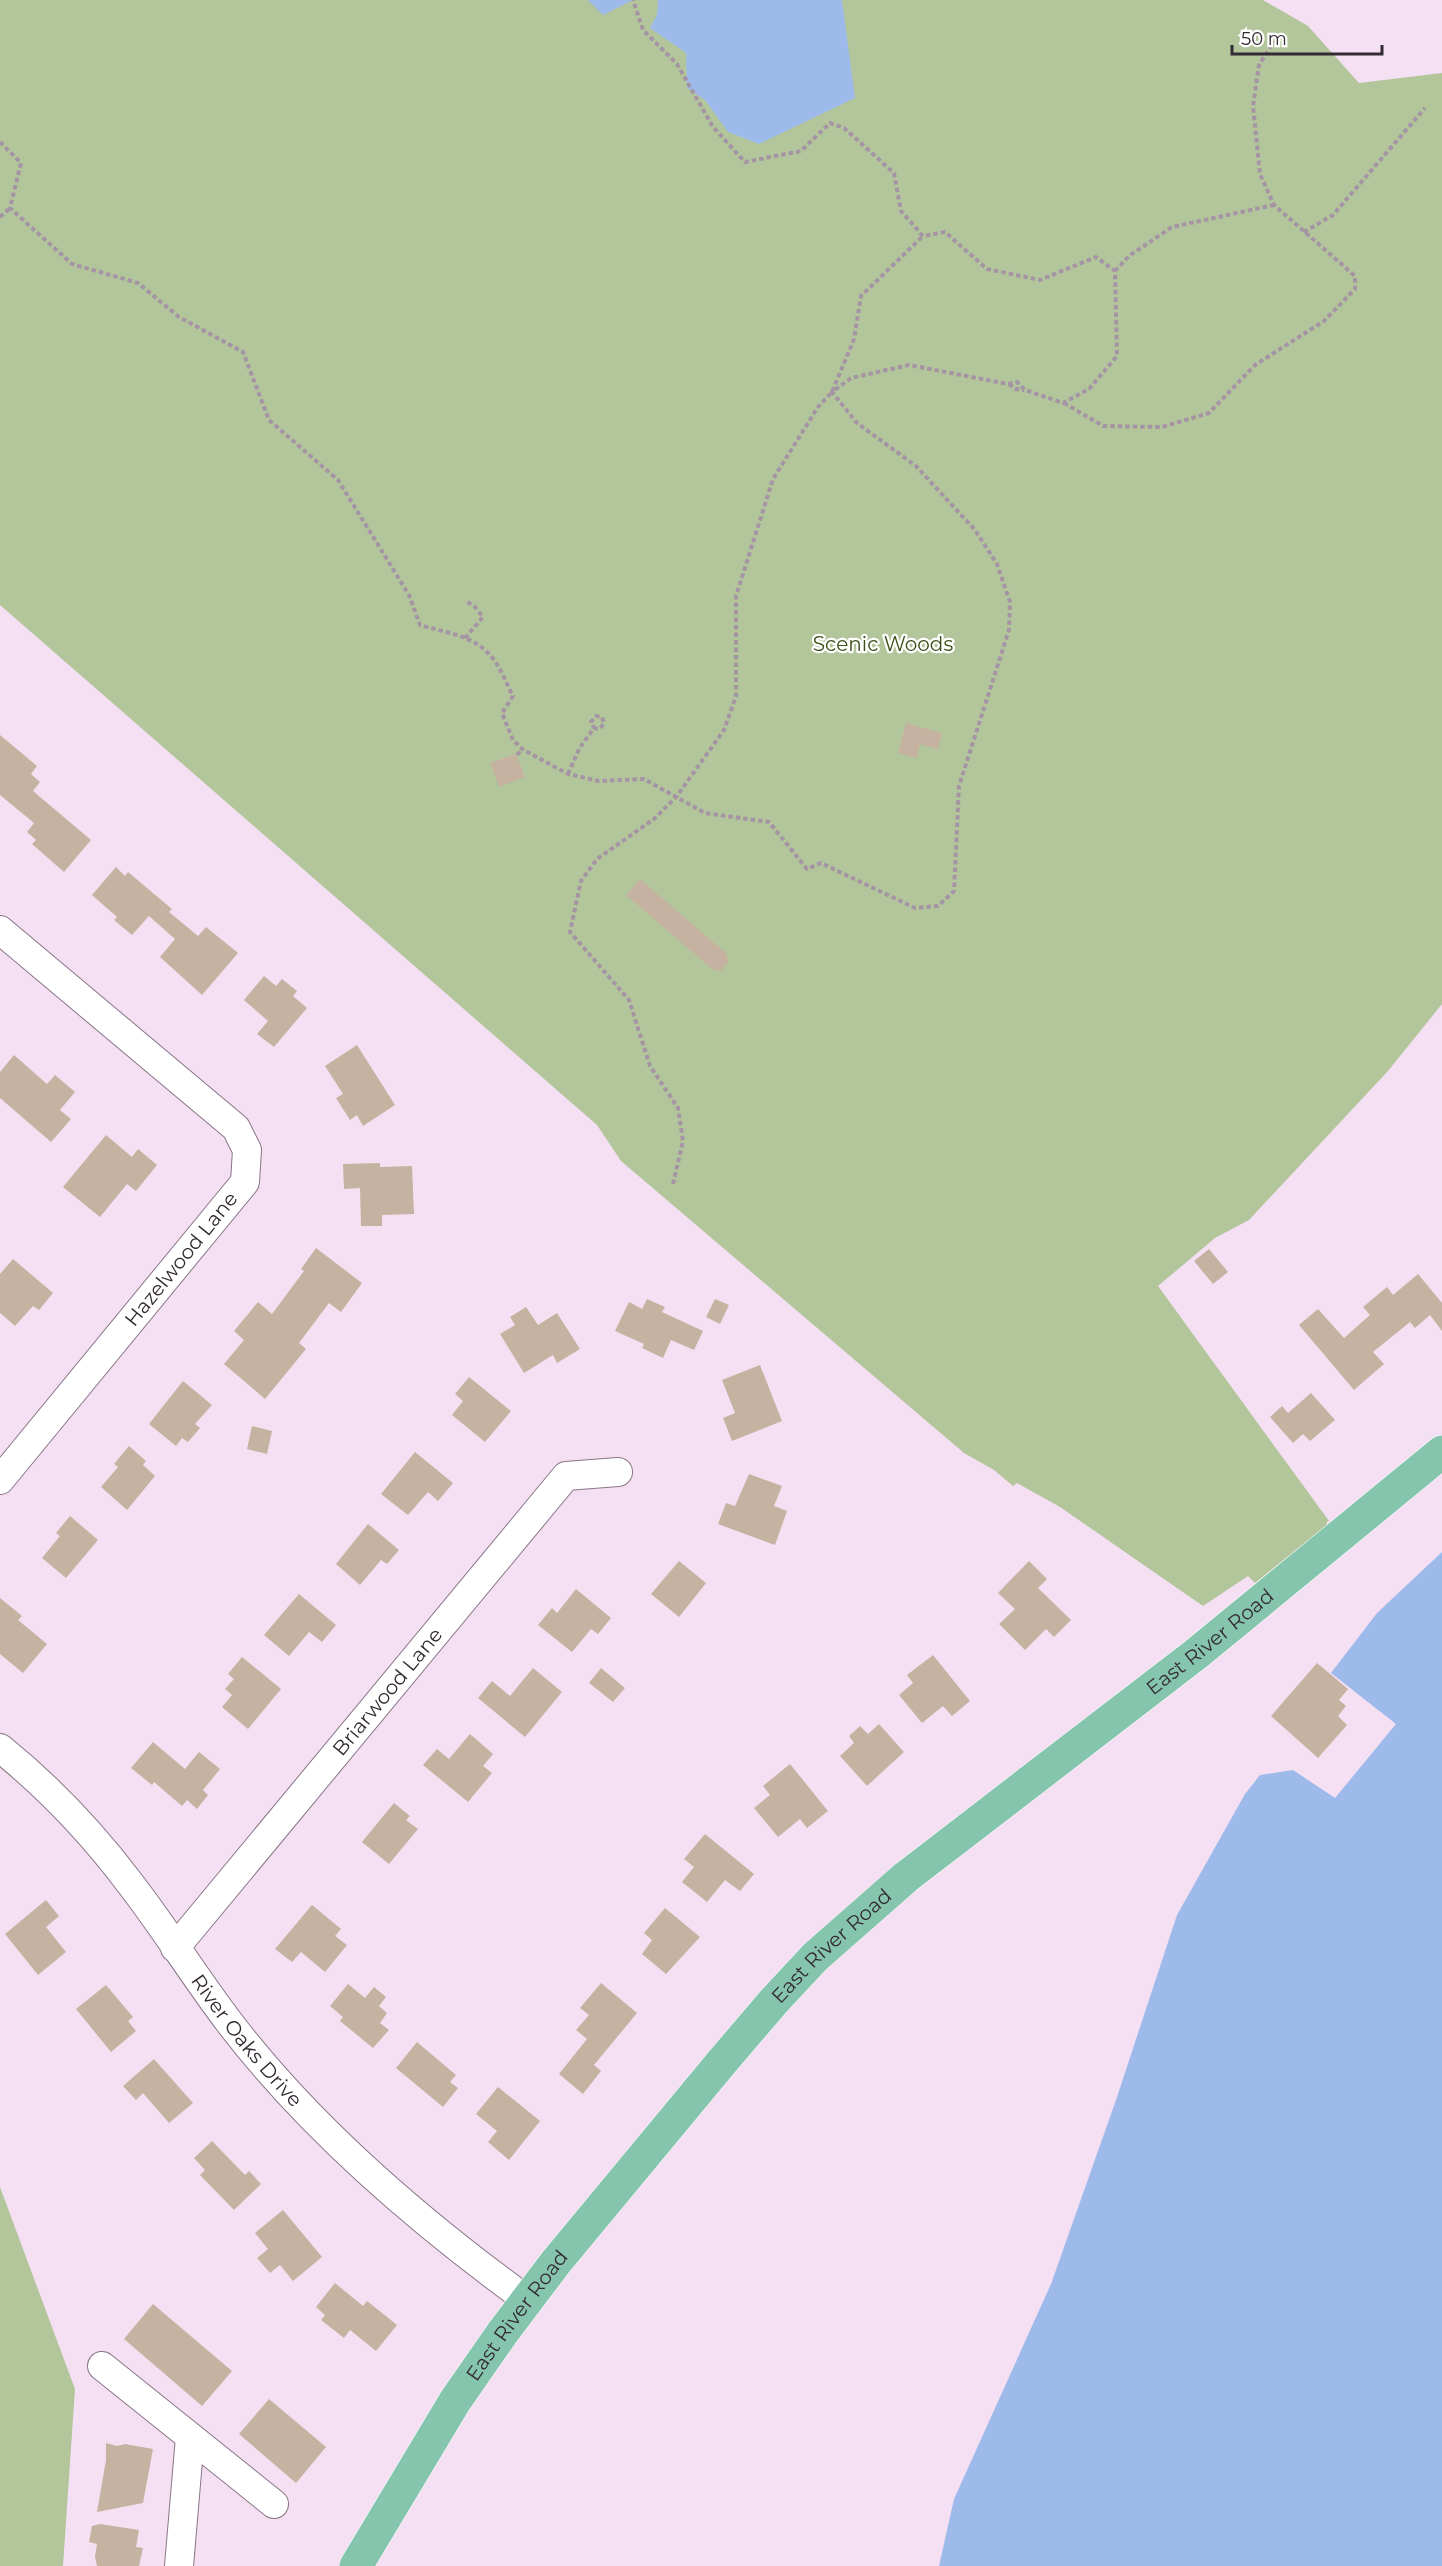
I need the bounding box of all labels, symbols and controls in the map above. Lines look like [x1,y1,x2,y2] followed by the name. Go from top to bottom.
[1232,18,1382,56] scale bar
[1241,28,1287,50] text: 50 m
[813,632,953,656] park label: Scenic Woods
[119,1187,243,1331] street label: Hazelwood Lane
[1141,1583,1278,1700] street label: East River Road
[328,1623,447,1760] street label: Briarwood Lane
[766,1884,896,2008] street label: East River Road
[186,1970,307,2112] street label: River Oaks Drive
[461,2245,573,2385] street label: East River Road

